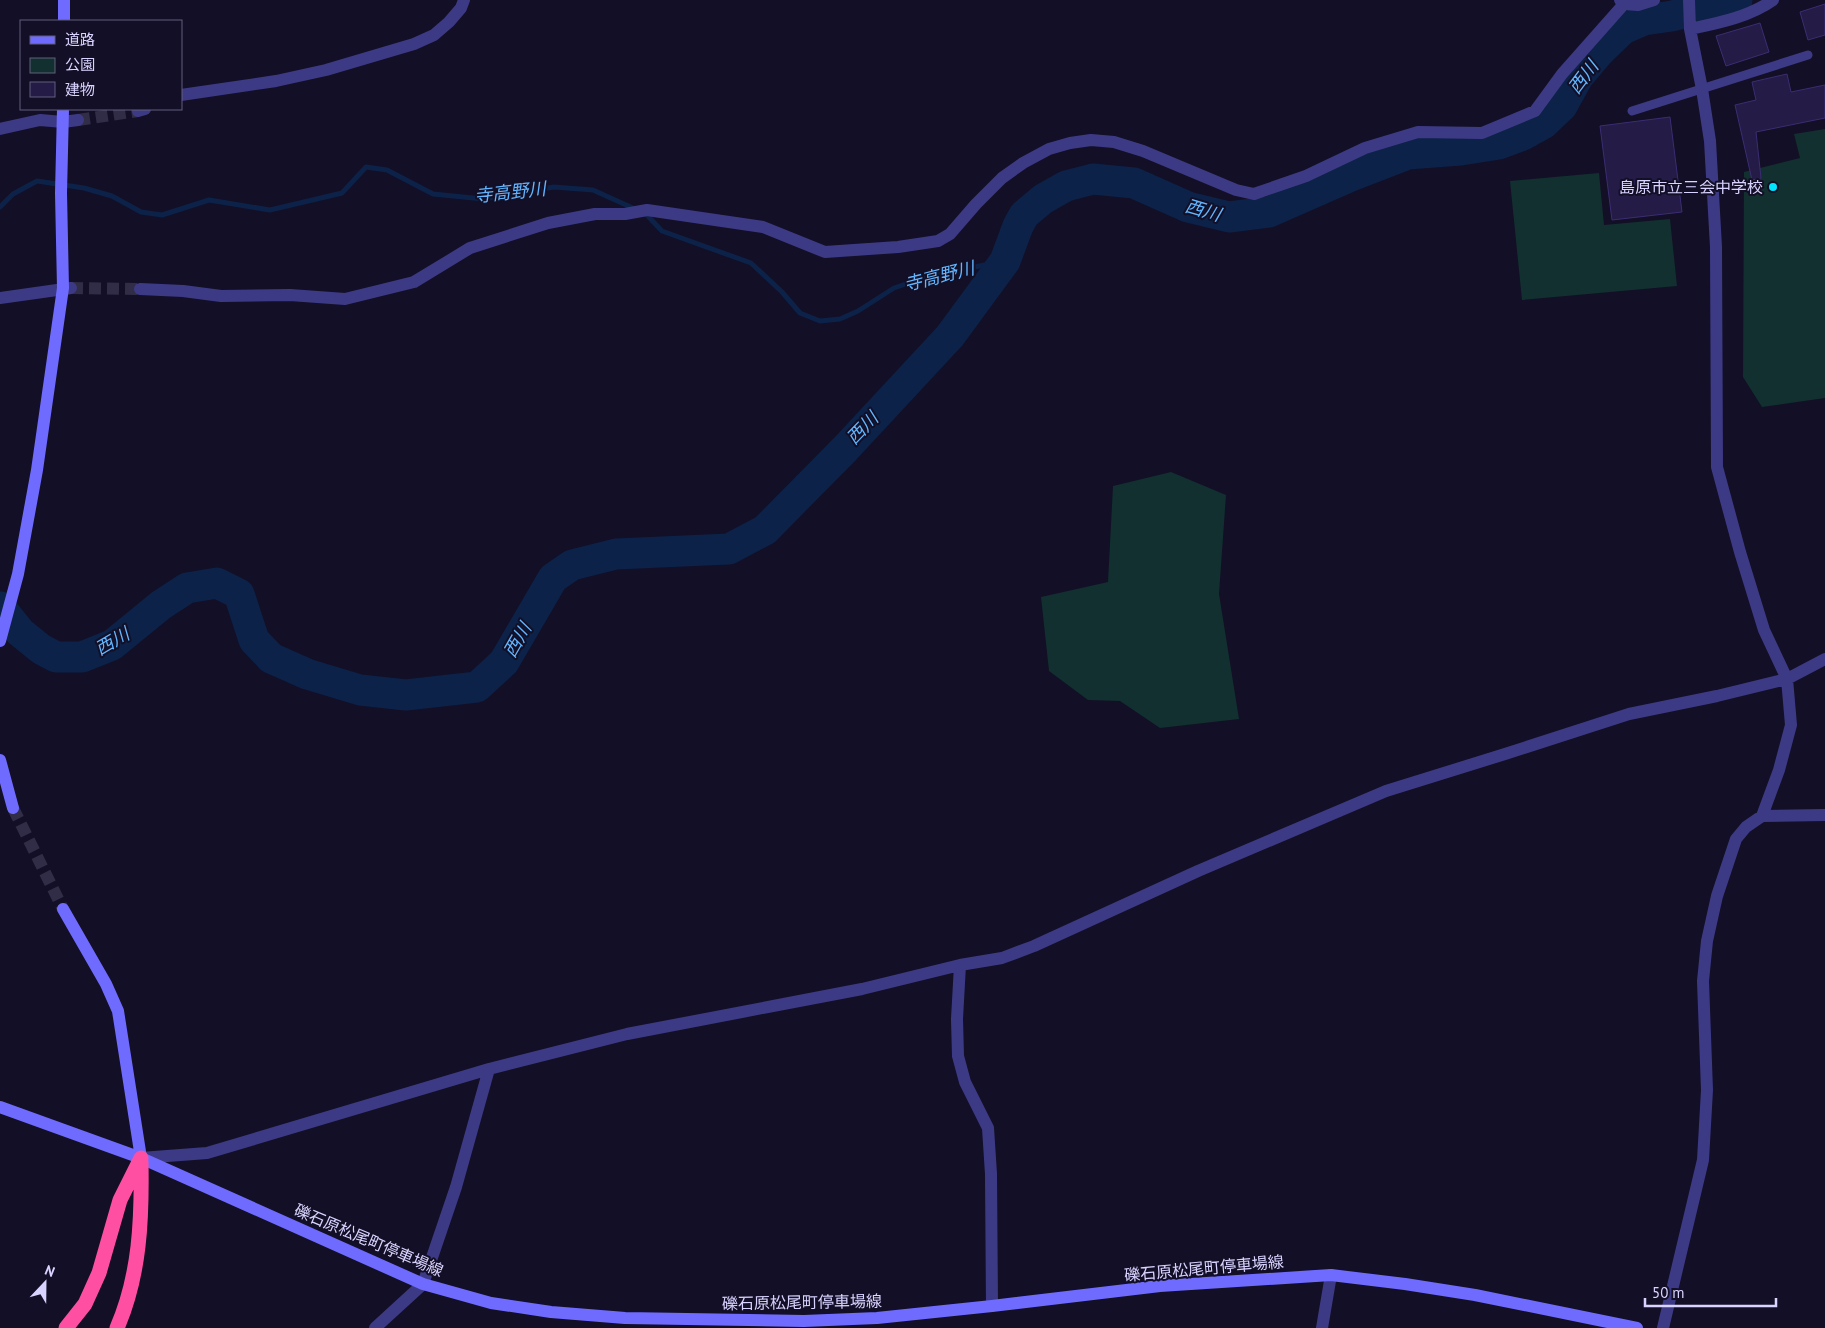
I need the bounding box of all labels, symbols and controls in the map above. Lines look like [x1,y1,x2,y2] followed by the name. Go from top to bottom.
[20,20,182,110] legend
[65,30,95,49] text: 道路
[1563,54,1604,98] water label: 西川
[65,55,95,74] text: 公園
[65,80,95,99] text: 建物
[473,177,549,207] water label: 寺高野川
[1619,177,1763,197] place label: 島原市立三会中学校
[1767,181,1779,193] marker: 島原市立三会中学校
[1183,194,1225,227] water label: 西川
[901,256,979,296] water label: 寺高野川
[841,406,884,449] water label: 西川
[498,617,537,661] water label: 西川
[91,621,135,660] water label: 西川
[291,1200,447,1280] street label: 礫石原松尾町停車場線
[1123,1251,1285,1285] street label: 礫石原松尾町停車場線
[20,1258,70,1308] north arrow
[42,1261,58,1281] text: N
[1645,1276,1776,1308] scale bar
[1652,1283,1685,1302] text: 50 m
[722,1291,882,1313] street label: 礫石原松尾町停車場線

